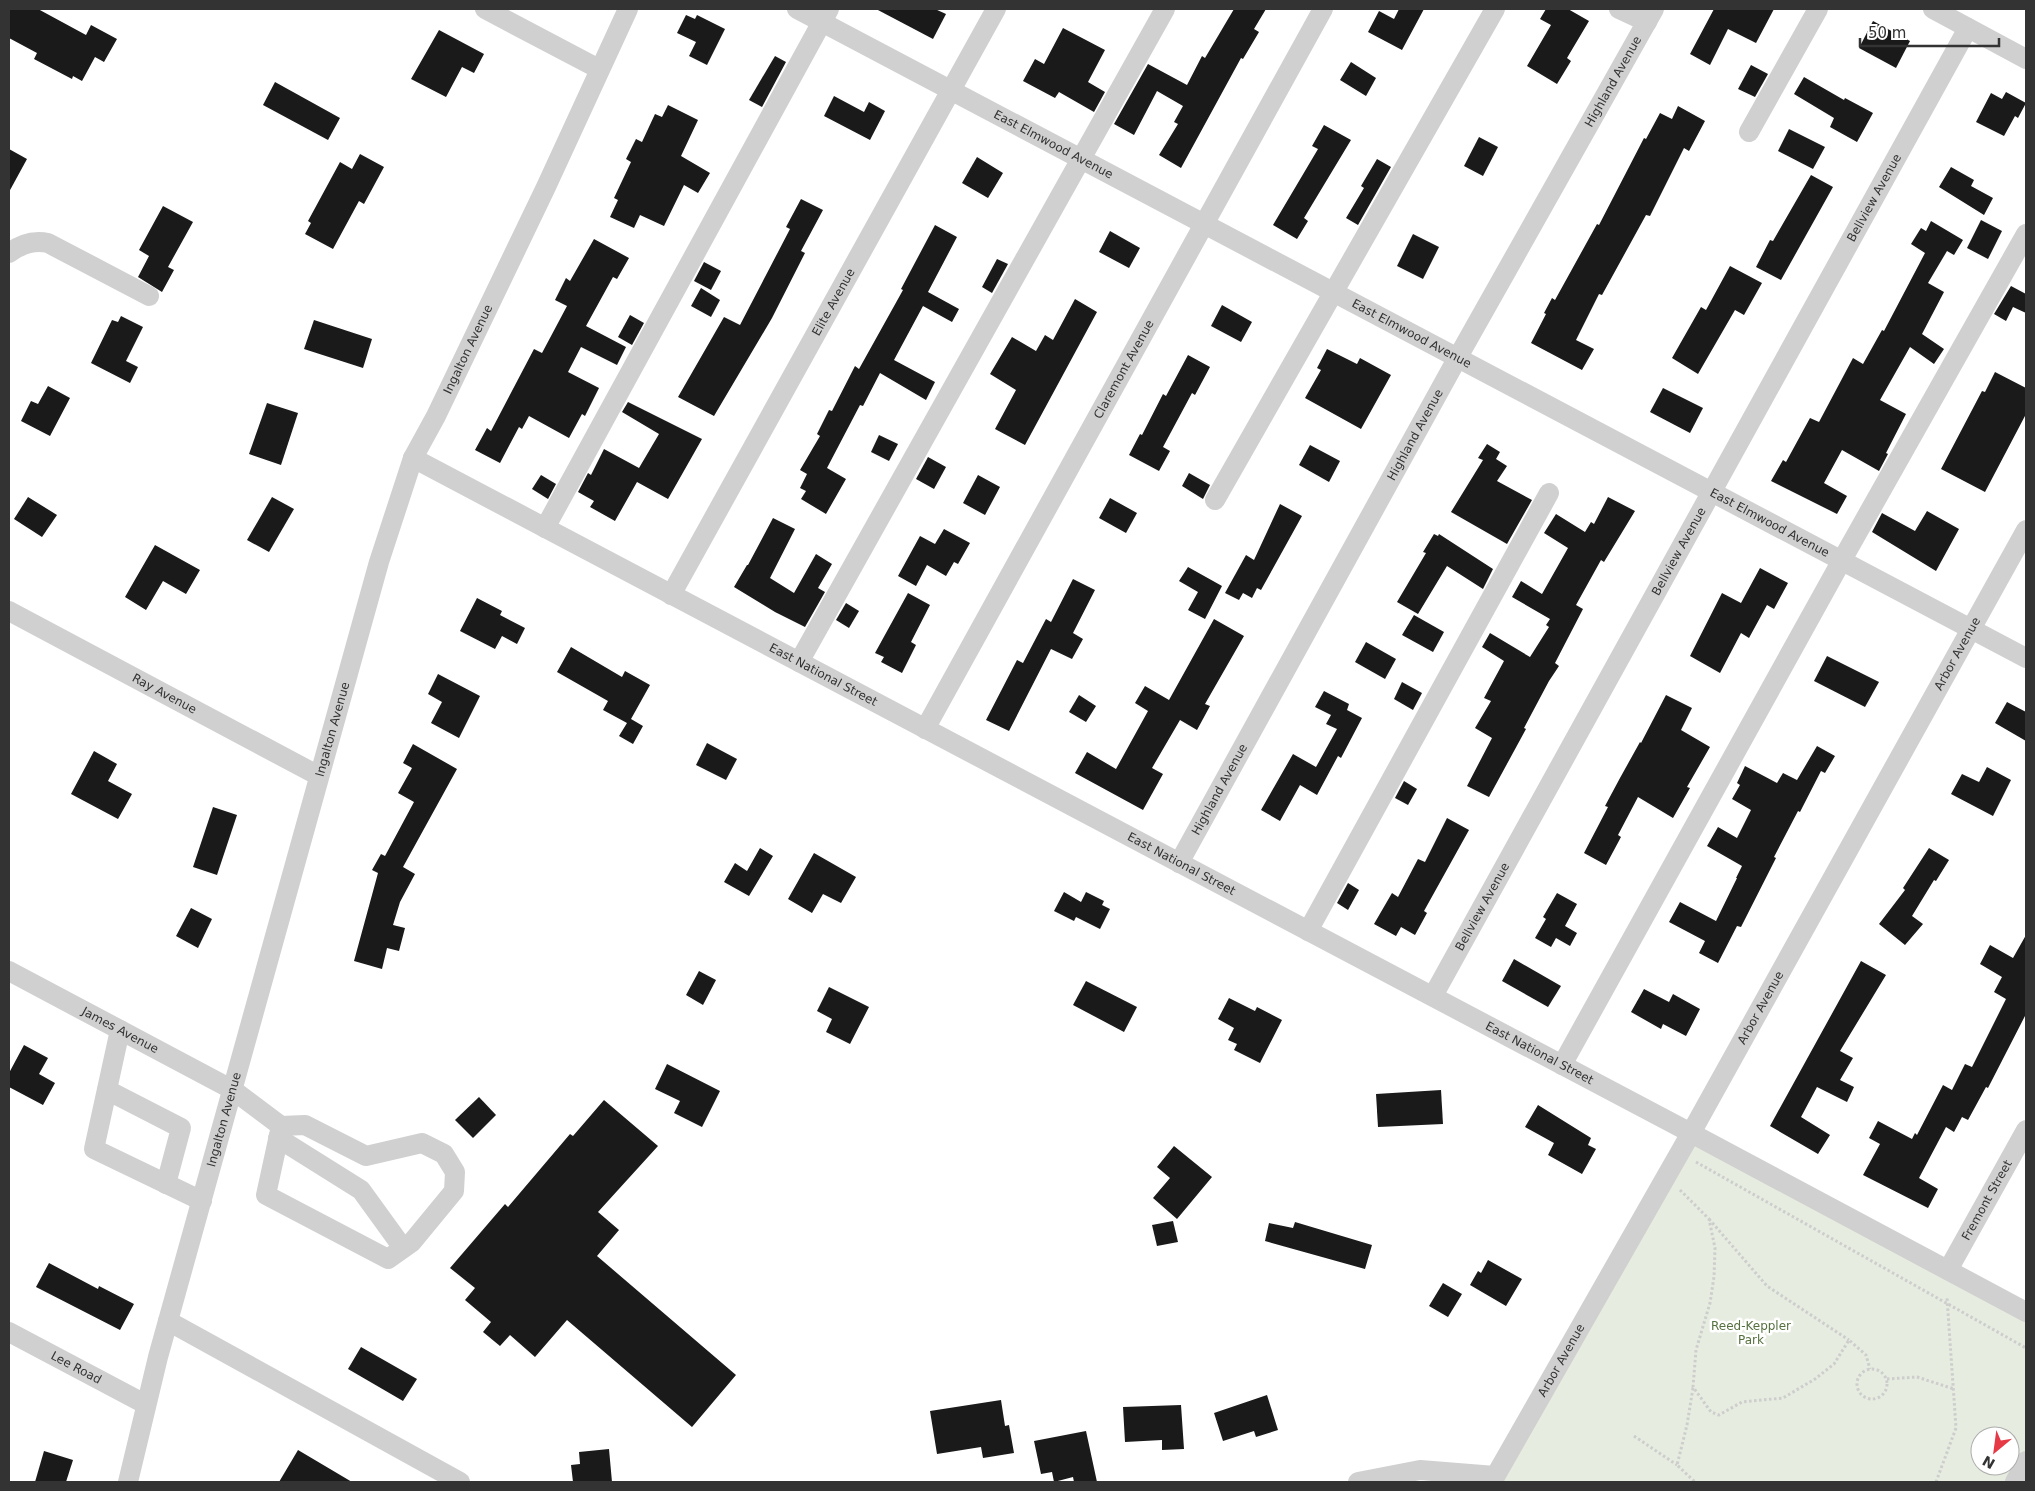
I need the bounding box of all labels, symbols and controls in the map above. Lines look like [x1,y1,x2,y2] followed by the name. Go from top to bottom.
[1860,15,1999,47] scale bar
[1868,24,1906,42] text: 50 m
[1582,34,1644,129] street label: Highland Avenue
[991,107,1116,182] street label: East Elmwood Avenue
[1844,151,1904,244] street label: Bellview Avenue
[809,266,858,338] street label: Elite Avenue
[1349,296,1474,371] street label: East Elmwood Avenue
[441,302,495,396] street label: Ingalton Avenue
[1091,317,1157,421] street label: Claremont Avenue
[1384,387,1446,483] street label: Highland Avenue
[1708,485,1832,560] street label: East Elmwood Avenue
[1649,505,1709,598] street label: Bellview Avenue
[1931,615,1983,693] street label: Arbor Avenue
[767,640,880,709] street label: East National Street
[130,671,199,717] street label: Ray Avenue
[313,680,352,778] street label: Ingalton Avenue
[1189,741,1250,837] street label: Highland Avenue
[1125,830,1238,898] street label: East National Street
[1452,860,1512,953] street label: Bellview Avenue
[1735,969,1786,1047] street label: Arbor Avenue
[79,1004,161,1056] street label: James Avenue
[1483,1019,1596,1087] street label: East National Street
[204,1071,244,1168] street label: Ingalton Avenue
[1959,1157,2015,1243] street label: Fremont Street
[1711,1319,1791,1347] park label: Reed-Keppler Park
[1535,1322,1588,1399] street label: Arbor Avenue
[48,1348,104,1387] street label: Lee Road
[1970,1426,2020,1476] north arrow
[1980,1453,1998,1472] text: N

